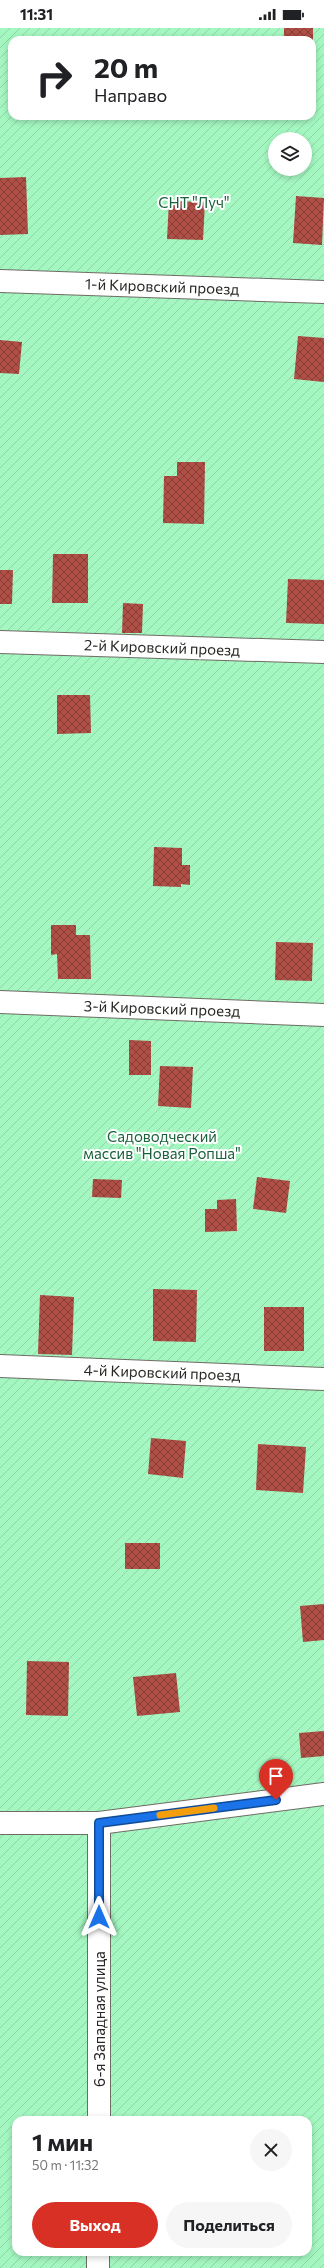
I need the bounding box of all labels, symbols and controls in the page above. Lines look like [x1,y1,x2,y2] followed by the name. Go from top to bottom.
[20,5,53,23] text: 11:31
[94,50,158,84] text: 20 m
[28,52,80,104] icon: right
[94,84,167,106] text: Направо
[268,132,312,176] map controls
[268,132,312,176] button: layers
[158,193,230,211] park label: СНТ "Луч"
[85,274,240,298] street label: 1-й Кировский проезд
[84,635,241,659] street label: 2-й Кировский проезд
[83,996,241,1020] street label: 3-й Кировский проезд
[83,1127,241,1162] park label: Садоводческий массив "Новая Ропша"
[83,1360,241,1384] street label: 4-й Кировский проезд
[259,1759,293,1800] pin
[265,1765,287,1787] icon: arrive
[78,1896,120,1938] position arrow
[90,1951,108,2087] street label: 6-я Западная улица
[32,2127,93,2156] text: 1 мин
[250,2129,292,2171] button: close
[32,2157,99,2173] text: 50 m · 11:32
[32,2202,158,2248] button: Выход
[166,2202,292,2248] button: Поделиться

